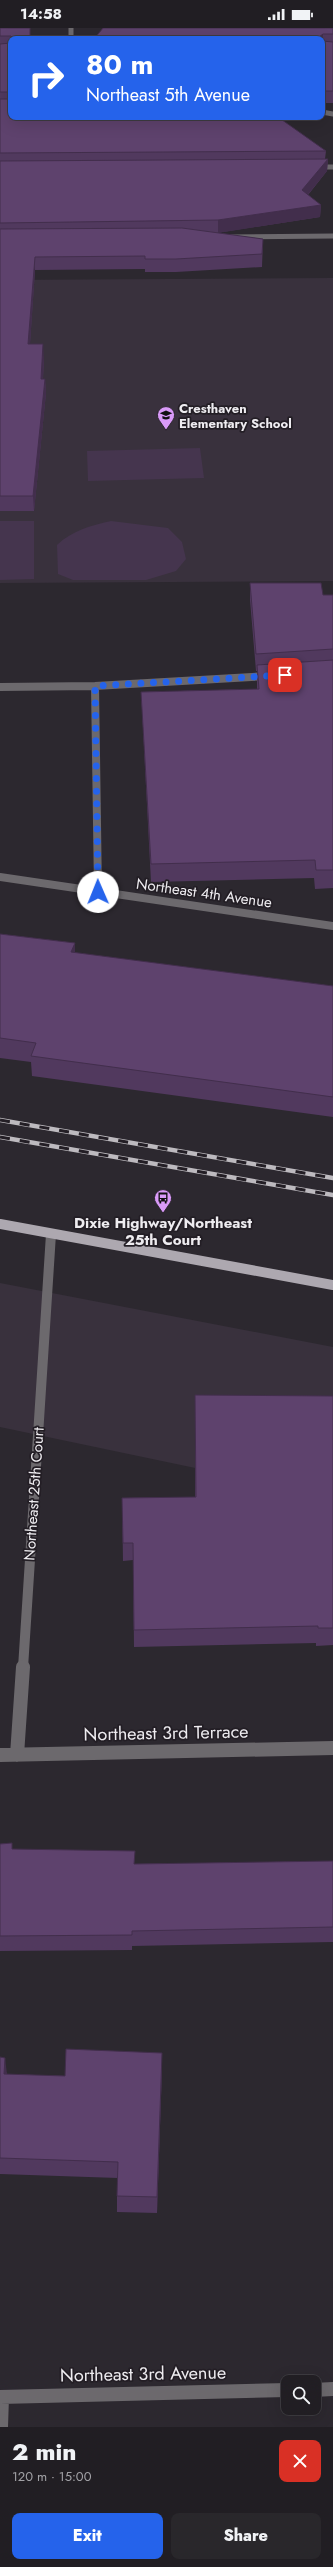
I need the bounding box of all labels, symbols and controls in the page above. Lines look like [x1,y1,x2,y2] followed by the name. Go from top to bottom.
[20,3,62,25] text: 14:58
[86,44,153,85] text: 80 m
[20,52,72,104] icon: right
[86,82,250,108] text: Northeast 5th Avenue
[179,399,292,433] place label: Cresthaven Elementary School
[156,405,176,430] school or university icon: Cresthaven Elementary School
[268,658,302,692] pin
[274,664,296,686] icon: arrive
[77,871,119,913] position arrow
[135,873,274,913] street label: Northeast 4th Avenue
[153,1188,173,1213] bus stop icon: Dixie Highway/Northeast 25th Court
[74,1212,252,1251] place label: Dixie Highway/Northeast 25th Court
[18,1426,50,1561] street label: Northeast 25th Court
[83,1719,249,1747] street label: Northeast 3rd Terrace
[60,2360,226,2388] street label: Northeast 3rd Avenue
[281,2375,321,2415] map controls
[281,2375,321,2415] button: search
[12,2434,76,2469] text: 2 min
[279,2440,321,2482] button: close
[12,2467,91,2486] text: 120 m · 15:00
[12,2513,163,2559] button: Exit
[171,2513,321,2559] button: Share

